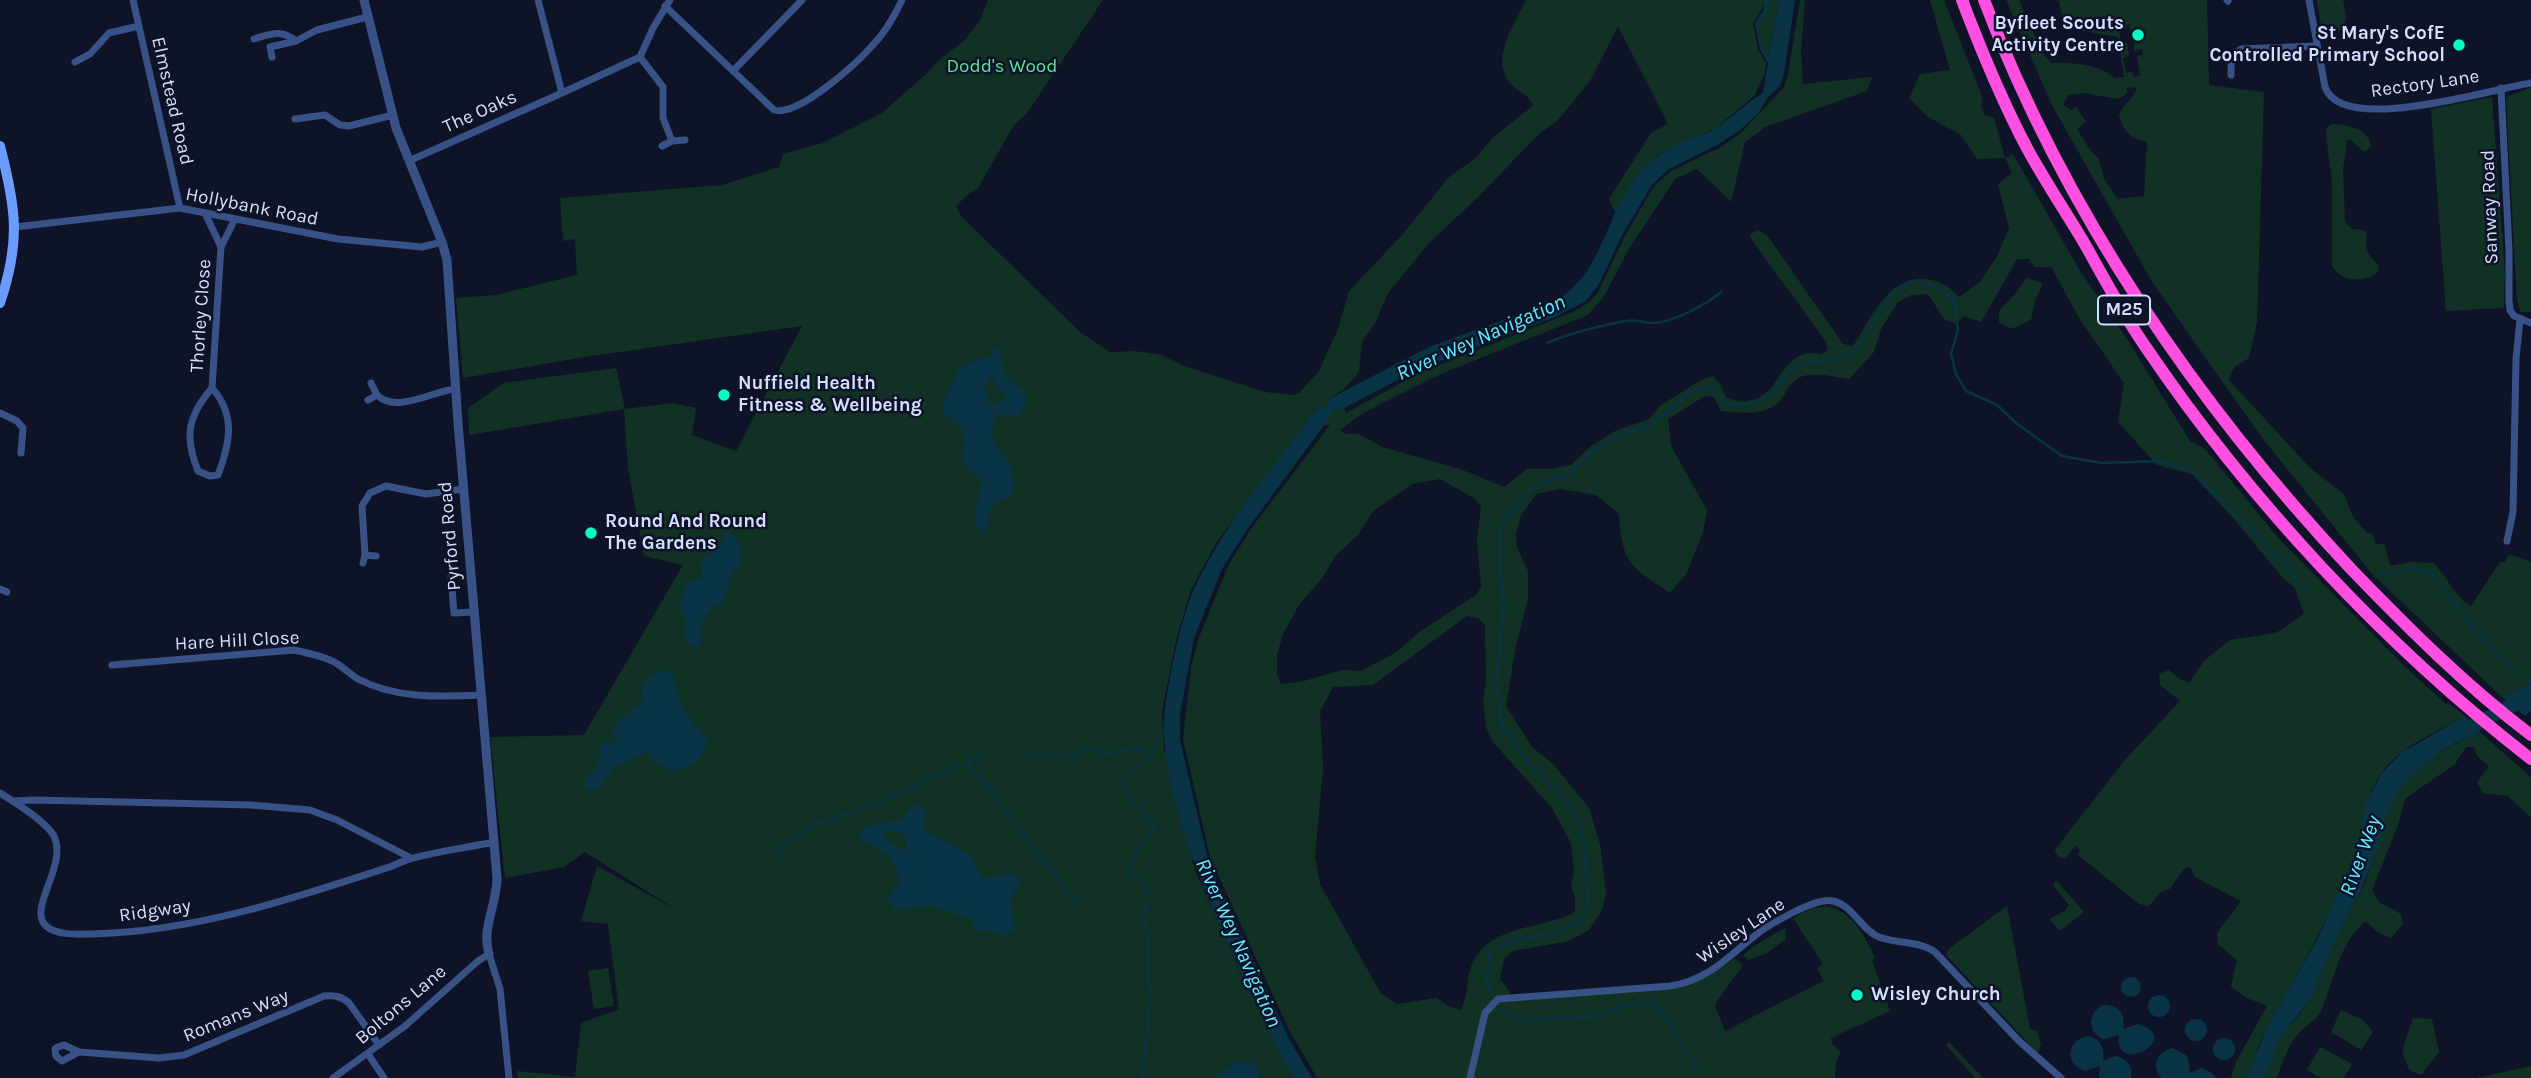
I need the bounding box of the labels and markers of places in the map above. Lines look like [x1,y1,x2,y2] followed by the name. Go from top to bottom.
[1991,13,2124,57] place label: Byfleet Scouts Activity Centre
[2210,23,2445,67] place label: St Mary's CofE Controlled Primary School
[2130,27,2146,43] marker: Byfleet Scouts Activity Centre
[2451,37,2467,53] marker: St Mary's CofE Controlled Primary School
[738,373,922,417] place label: Nuffield Health Fitness & Wellbeing
[716,387,732,403] marker: Nuffield Health Fitness & Wellbeing
[605,511,767,555] place label: Round And Round The Gardens
[583,525,599,541] marker: Round And Round The Gardens
[1871,984,2001,1006] place label: Wisley Church
[1849,987,1865,1003] marker: Wisley Church

